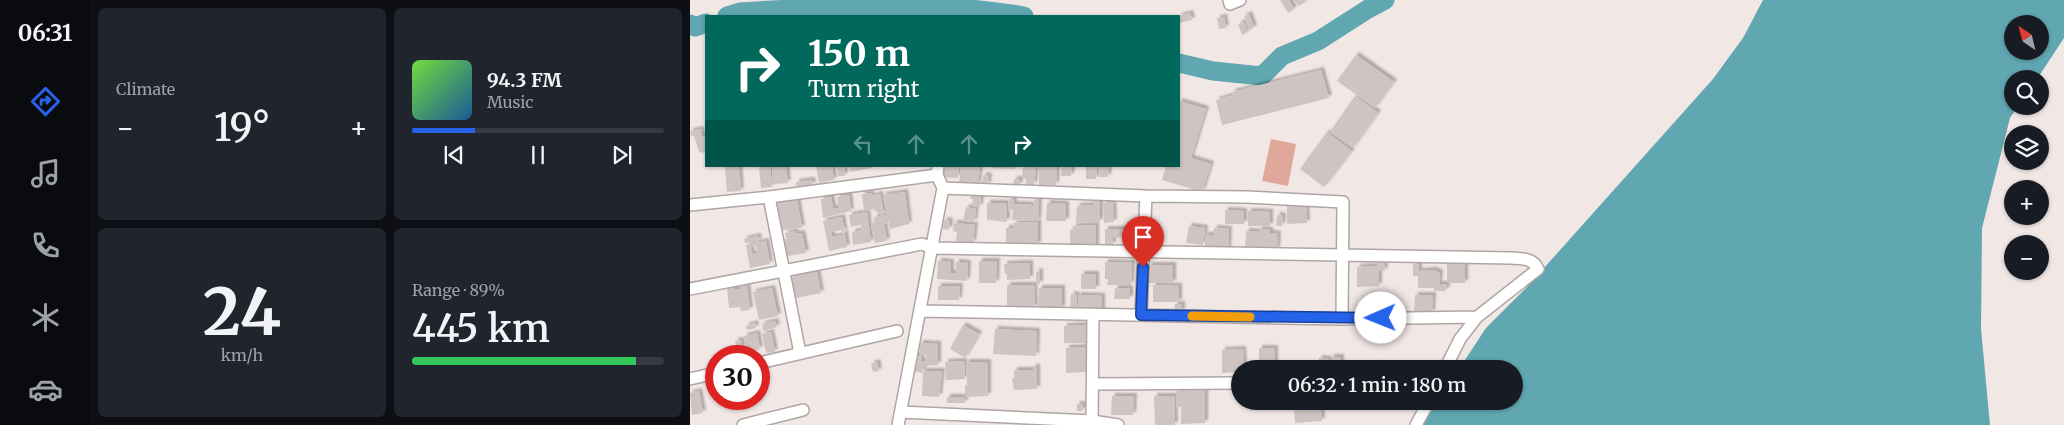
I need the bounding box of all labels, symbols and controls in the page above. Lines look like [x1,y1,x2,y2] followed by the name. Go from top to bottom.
[2004,15,2049,60] north arrow
[2004,15,2049,280] map controls
[18,19,72,47] text: 06:31
[808,32,910,76] text: 150 m
[725,35,790,100] icon: right
[487,68,562,92] text: 94.3 FM
[2004,70,2049,115] button: search
[808,75,919,103] text: Turn right
[116,79,175,99] text: Climate
[28,84,63,119] icon: directions
[487,92,533,112] text: Music
[214,104,270,151] text: 19°
[116,110,135,146] text: −
[349,110,368,146] text: +
[2004,125,2049,170] button: layers
[849,130,877,158] icon: left
[902,130,930,158] icon: ahead
[955,130,983,158] icon: ahead
[1008,130,1036,158] icon: right
[440,141,468,169] icon: previous
[524,141,552,169] icon: pause
[608,141,636,169] icon: next
[28,156,63,191] icon: music
[2004,180,2049,225] button: +
[1122,216,1164,267] pin
[1129,223,1157,251] icon: arrive
[28,228,63,263] icon: phone
[2004,235,2049,280] button: −
[203,271,281,353] text: 24
[412,280,505,300] text: Range · 89%
[1354,291,1406,343] position arrow
[28,300,63,335] icon: climate
[412,305,550,352] text: 445 km
[221,345,263,365] text: km/h
[705,345,770,410] speed limit sign: 30
[28,372,63,407] icon: car
[1288,373,1466,397] text: 06:32 · 1 min · 180 m

